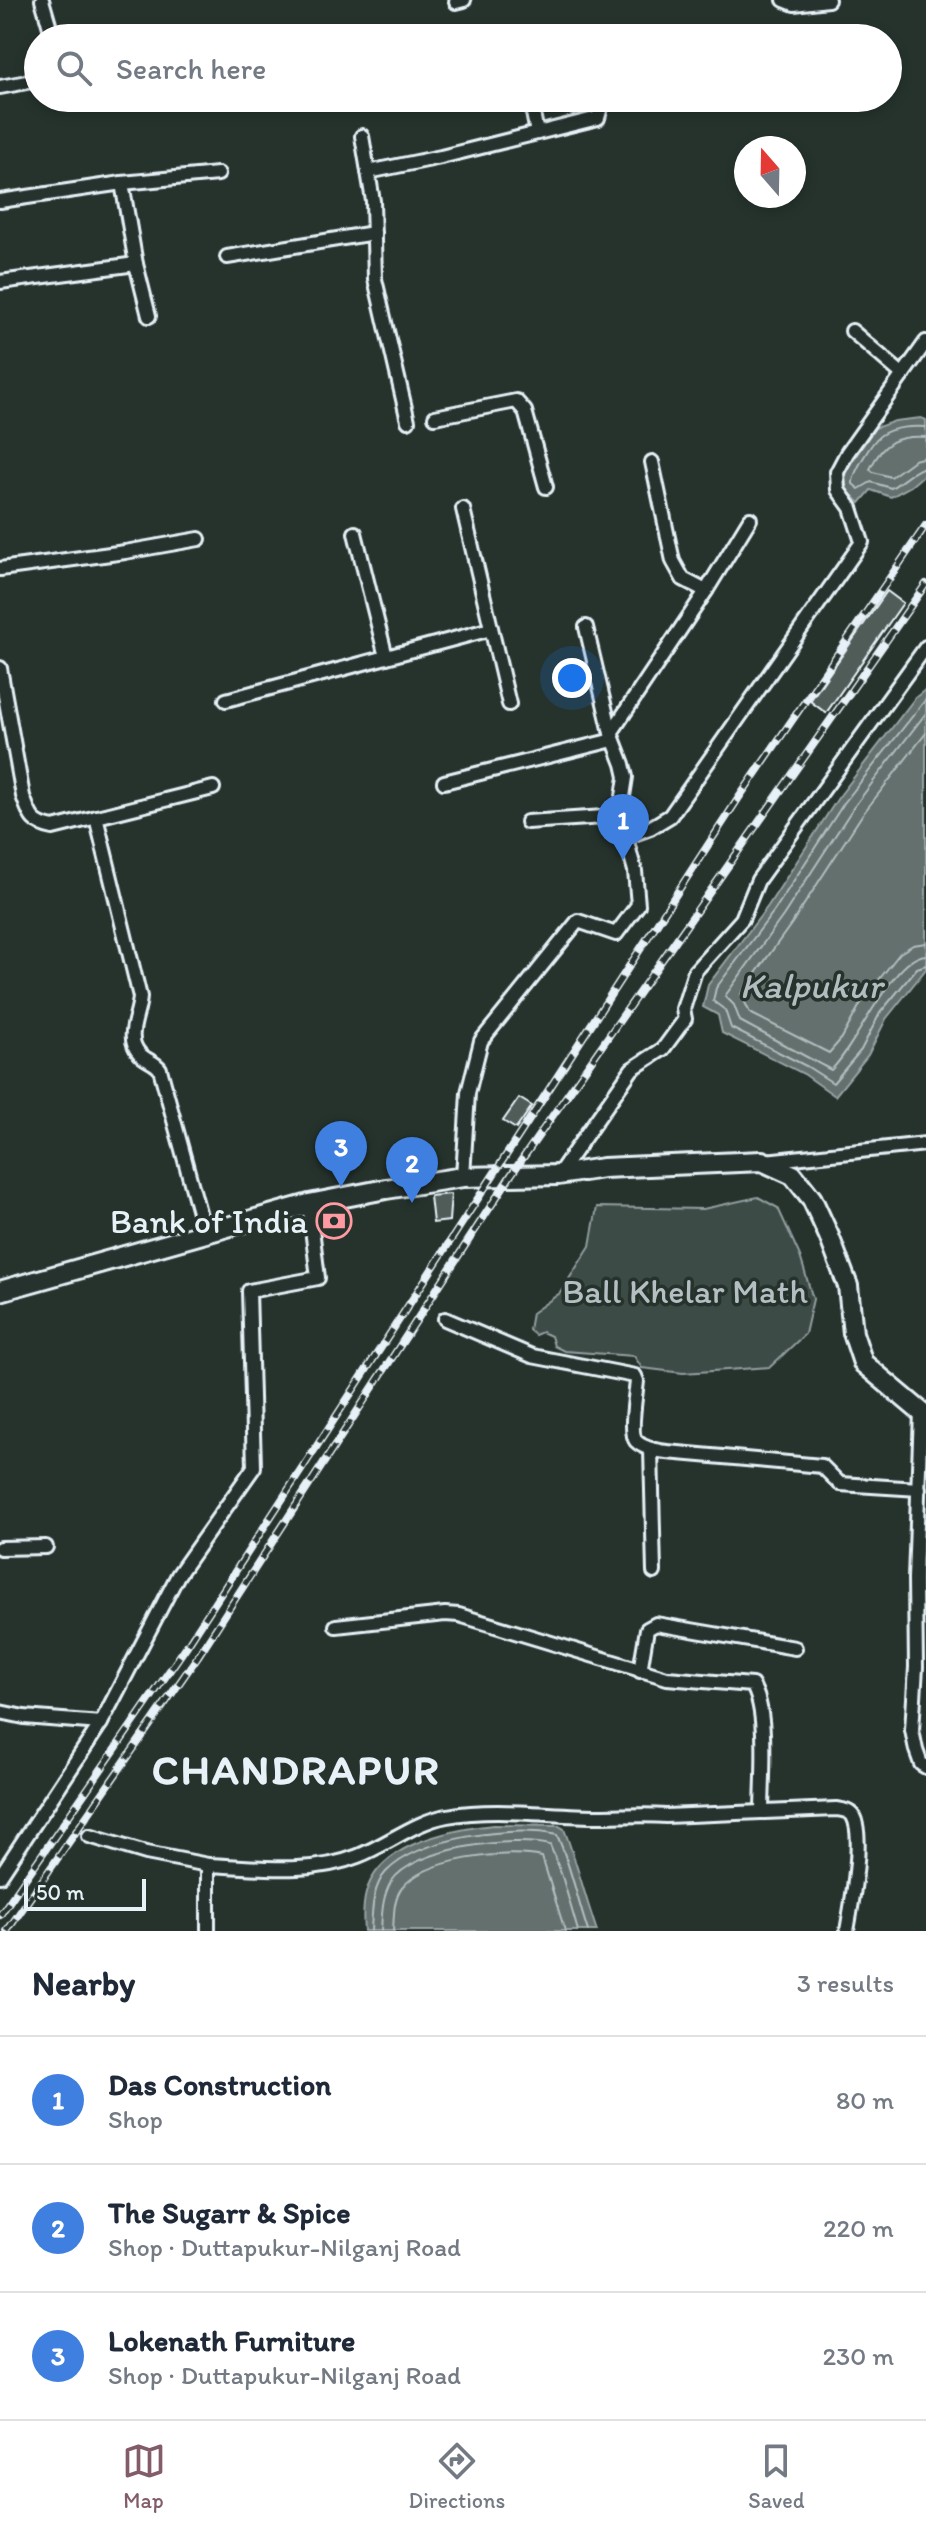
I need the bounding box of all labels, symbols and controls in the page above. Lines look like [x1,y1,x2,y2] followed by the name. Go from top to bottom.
[24,24,902,112] search box
[52,46,96,90] icon: search
[116,50,266,87] text: Search here
[734,136,806,208] north arrow
[552,658,592,698] your location
[597,794,649,860] pin: 1
[740,964,886,1007] water label: Kalpukur
[315,1121,367,1187] pin: 3
[386,1137,438,1203] pin: 2
[110,1201,308,1242] place label: Bank of India
[315,1202,353,1240] bank icon: Bank of India
[562,1271,808,1312] park label: Ball Khelar Math
[152,1744,440,1795] district label: CHANDRAPUR
[24,1875,146,1911] scale bar
[36,1879,85,1906] text: 50 m
[32,1963,135,2004] text: Nearby
[797,1967,894,1999] text: 3 results
[108,2066,331,2103] text: Das Construction
[52,2084,64,2116] text: 1
[836,2084,894,2116] text: 80 m
[108,2103,163,2135] text: Shop
[108,2194,350,2231] text: The Sugarr & Spice
[51,2212,65,2244] text: 2
[823,2212,894,2244] text: 220 m
[108,2231,461,2263] text: Shop · Duttapukur-Nilganj Road
[108,2322,355,2359] text: Lokenath Furniture
[51,2340,65,2372] text: 3
[822,2340,894,2372] text: 230 m
[108,2359,461,2391] text: Shop · Duttapukur-Nilganj Road
[122,2439,166,2514] tab: Map
[409,2439,505,2514] tab: Directions
[748,2439,804,2514] tab: Saved

